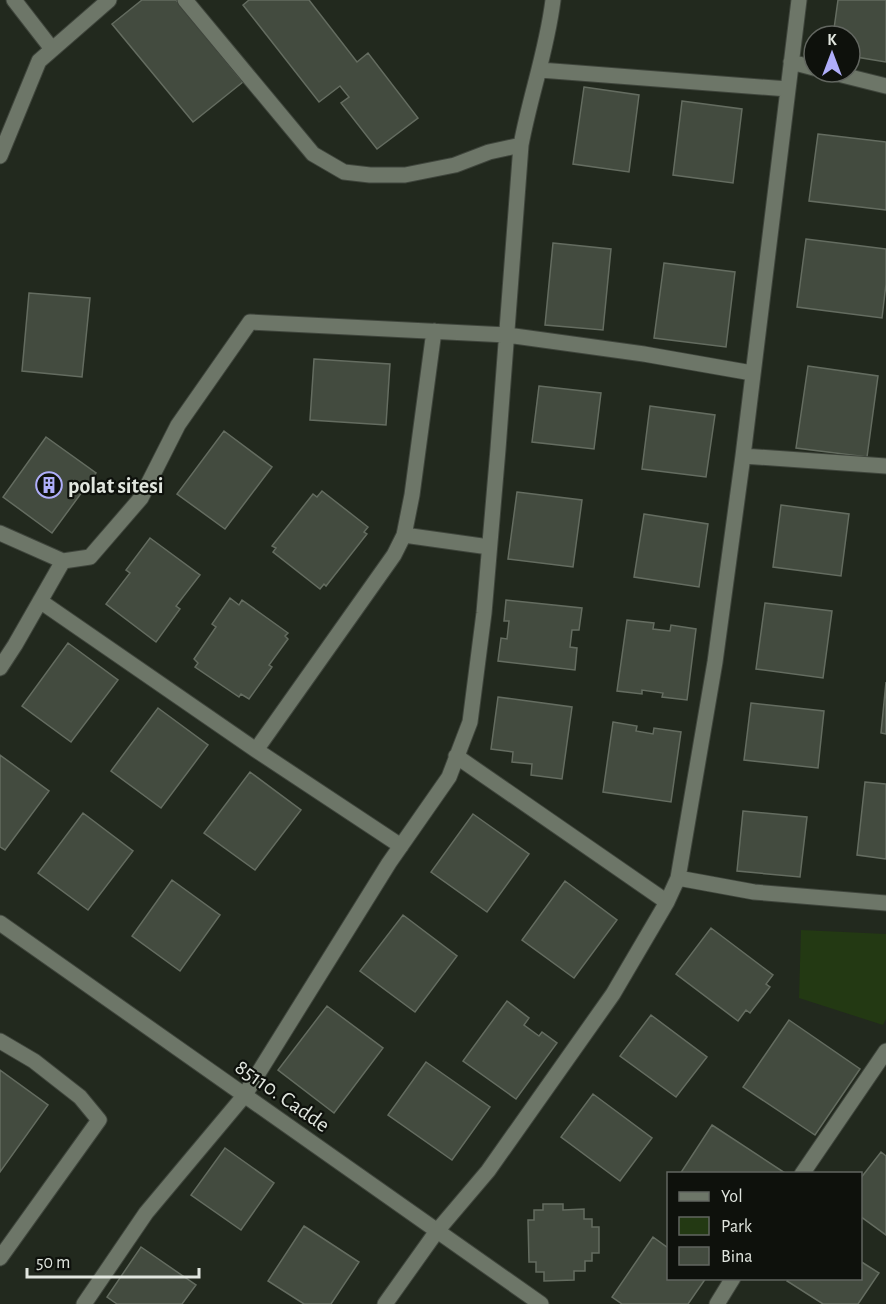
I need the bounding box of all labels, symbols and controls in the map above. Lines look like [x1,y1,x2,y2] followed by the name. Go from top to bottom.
[802,24,862,84] north arrow
[827,32,837,48] text: K
[34,470,64,500] building icon: polat sitesi
[68,475,163,497] place label: polat sitesi
[231,1055,334,1136] street label: 85110. Cadde
[667,1172,862,1280] legend
[721,1188,743,1206] text: Yol
[721,1218,753,1236] text: Park
[27,1241,200,1279] scale bar
[721,1248,753,1266] text: Bina
[36,1254,70,1272] text: 50 m

